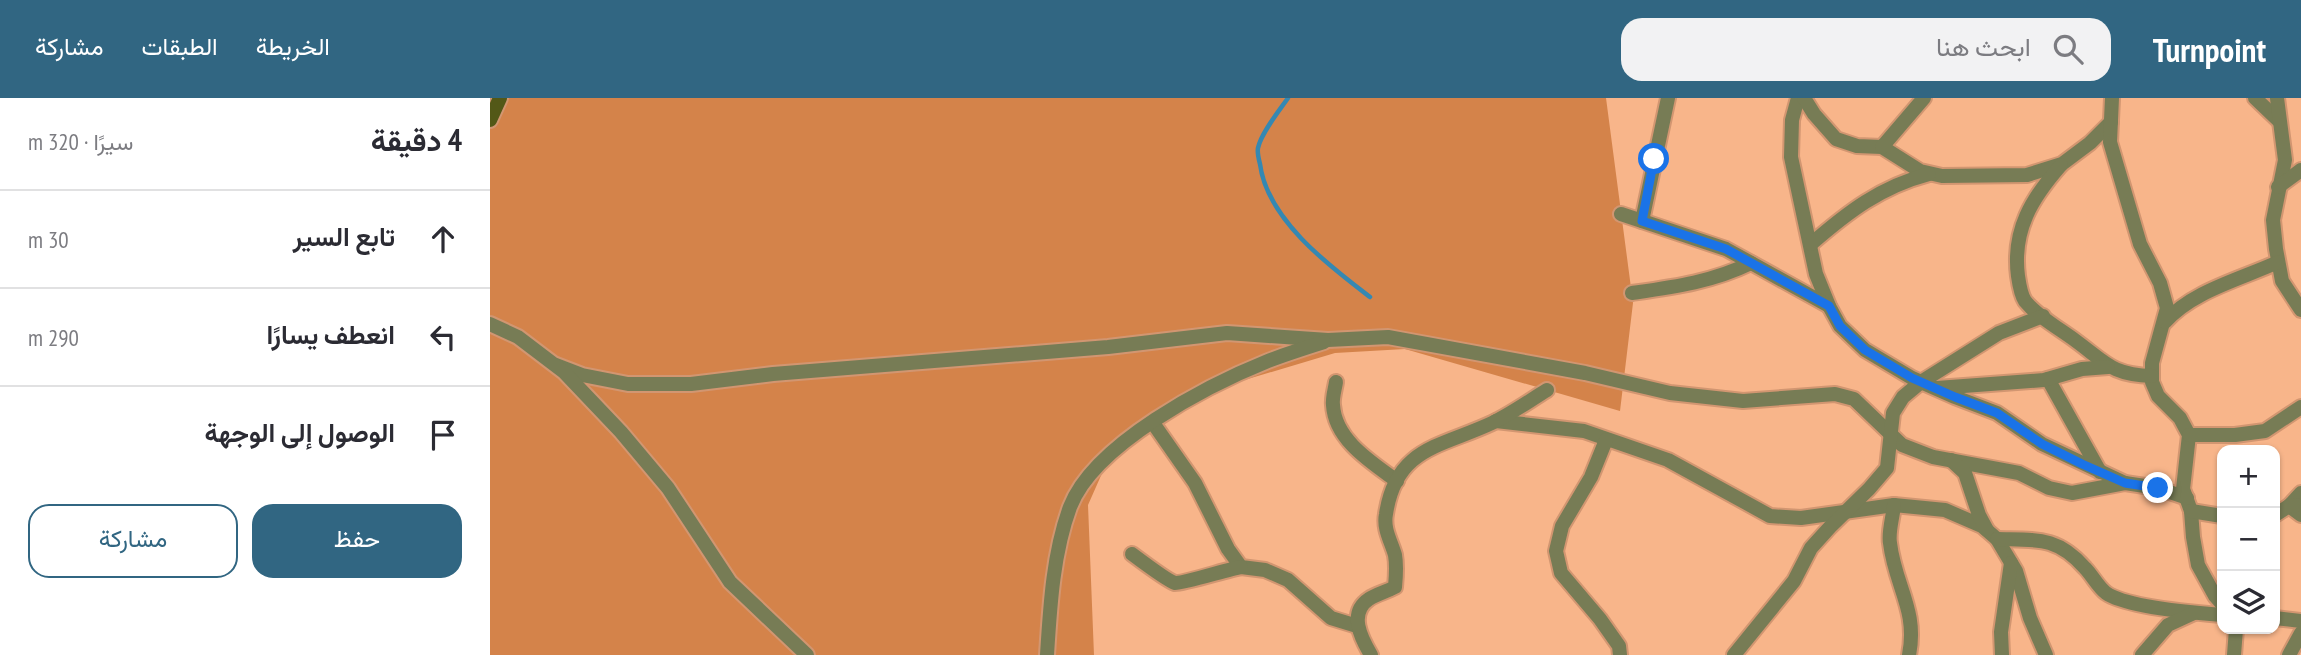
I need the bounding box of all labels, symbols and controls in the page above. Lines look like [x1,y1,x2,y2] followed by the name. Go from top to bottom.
[1621,18,2111,81] search box
[2153,28,2266,71] text: Turnpoint
[1936,30,2031,63] text: ابحث هنا
[2049,30,2087,68] icon: search
[35,31,103,62] text: مشاركة
[141,31,218,62] text: الطبقات
[256,31,330,62] text: الخريطة
[371,120,462,159] text: 4 دقيقة
[28,127,134,156] text: سيرًا · 320 m
[1638,143,1669,174] route start
[293,220,395,253] text: تابع السير
[424,220,462,258] icon: ahead
[28,225,69,254] text: 30 m
[267,318,395,351] text: انعطف يسارًا
[424,318,462,356] icon: left
[28,323,79,352] text: 290 m
[205,416,395,449] text: الوصول إلى الوجهة
[424,416,462,454] icon: arrive
[2217,445,2280,634] map controls
[2217,445,2280,508] button: +
[2142,472,2173,503] route end
[28,504,238,578] button: مشاركة
[252,504,462,578] button: حفظ
[2217,508,2280,571] button: −
[2217,571,2280,634] button: layers

